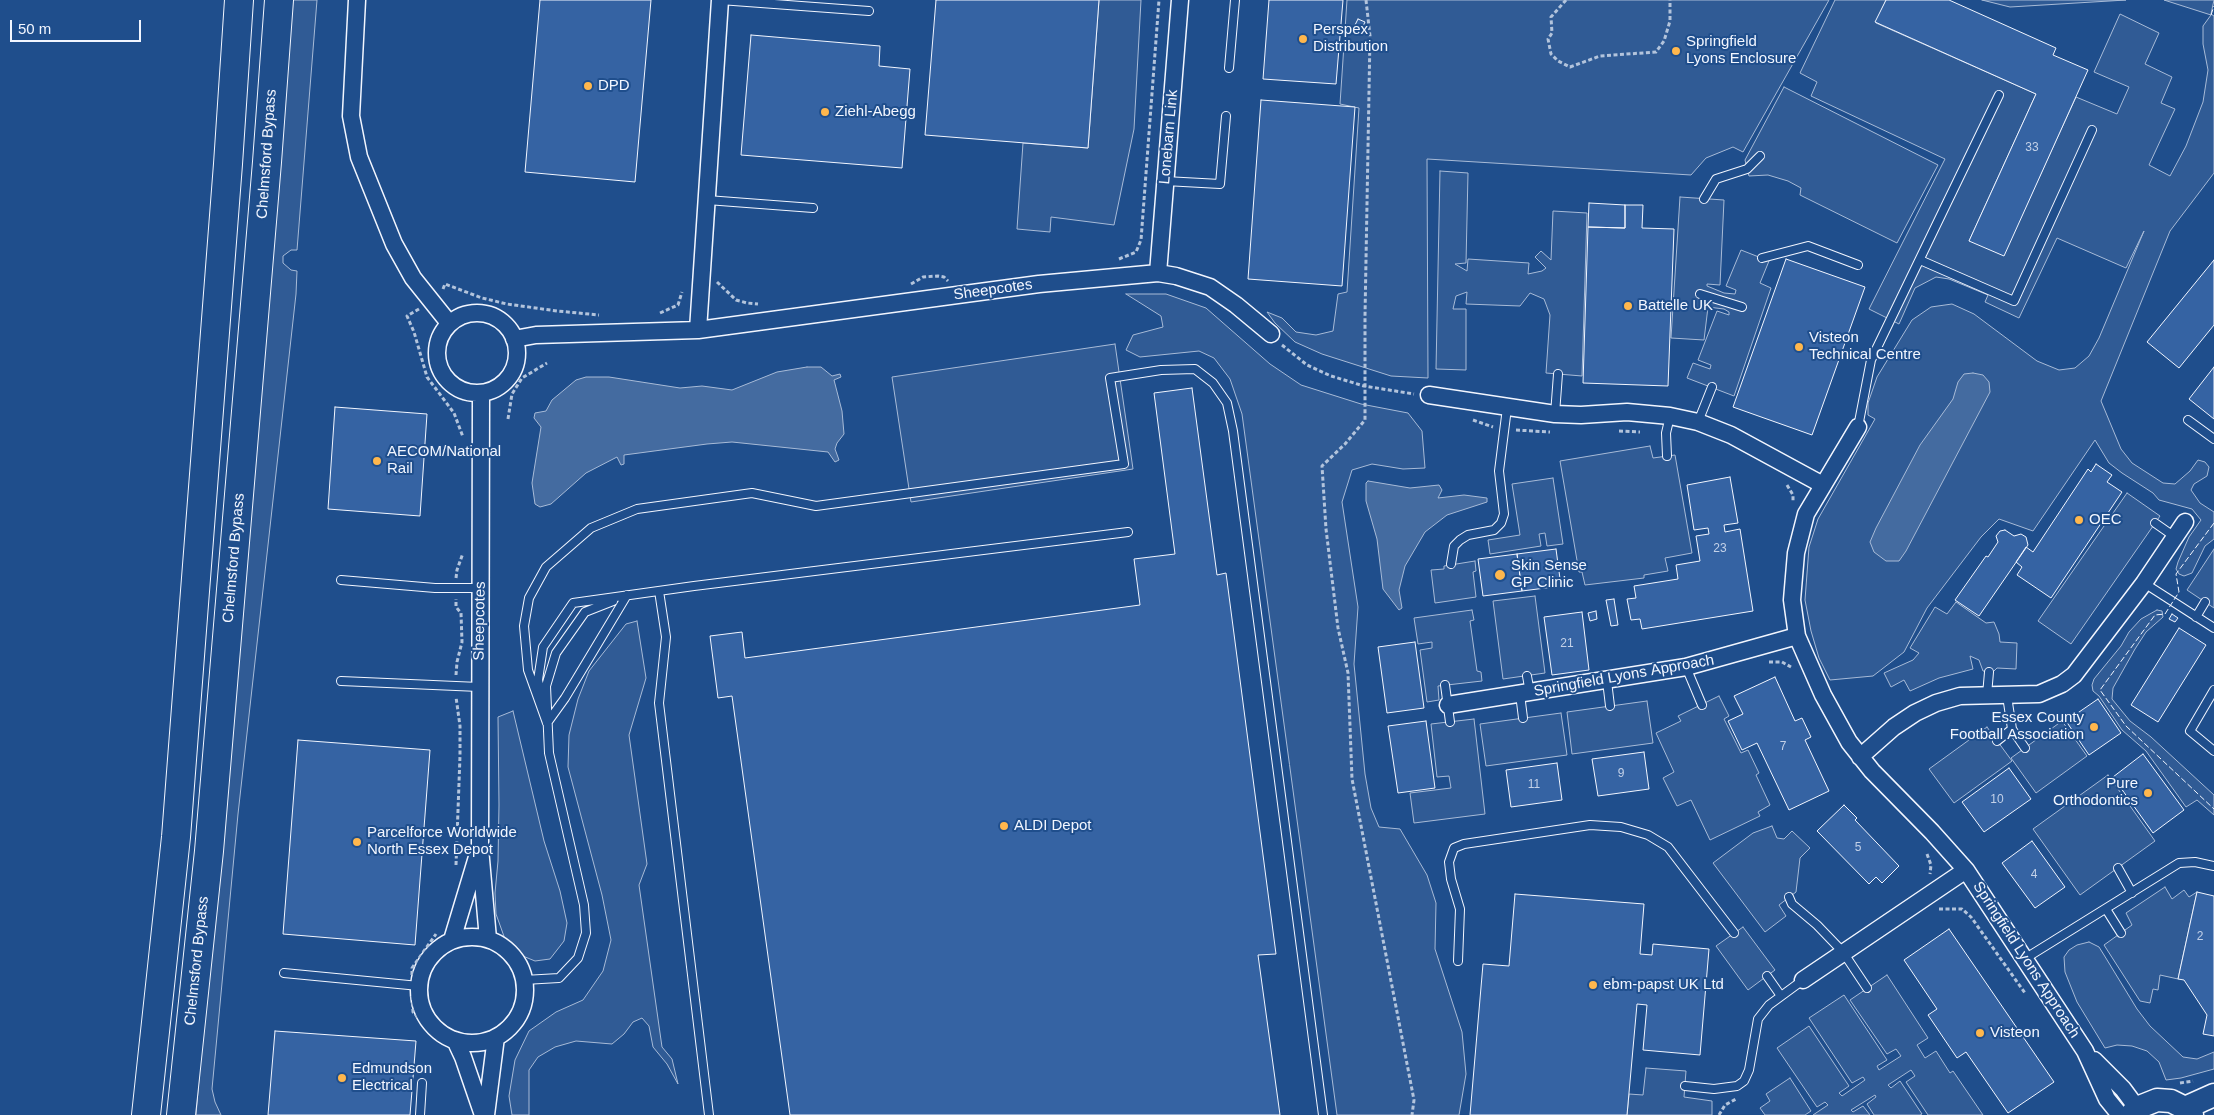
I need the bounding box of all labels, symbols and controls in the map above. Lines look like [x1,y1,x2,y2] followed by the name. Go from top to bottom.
[12,10,144,42] scale bar
[18,20,51,37] text: 50 m
[1313,21,1388,56] place label: Perspex Distribution
[1297,33,1309,45] marker: Perspex Distribution
[1686,33,1796,68] place label: Springfield Lyons Enclosure
[1670,45,1682,57] marker: Springfield Lyons Enclosure
[598,77,630,95] place label: DPD
[582,80,594,92] marker: DPD
[253,89,281,219] street label: Chelmsford Bypass
[1156,89,1182,185] street label: Lonebarn Link
[835,103,916,121] place label: Ziehl-Abegg
[819,106,831,118] marker: Ziehl-Abegg
[2025,141,2039,155] house number: 33
[953,276,1033,304] street label: Sheepcotes
[1638,297,1713,315] place label: Battelle UK
[1622,300,1634,312] marker: Battelle UK
[1809,329,1921,364] place label: Visteon Technical Centre
[1793,341,1805,353] marker: Visteon Technical Centre
[387,443,501,478] place label: AECOM/National Rail
[371,455,383,467] marker: AECOM/National Rail
[219,492,249,624] street label: Chelmsford Bypass
[2089,511,2122,529] place label: OEC
[2073,514,2085,526] marker: OEC
[1713,542,1727,556] house number: 23
[1511,557,1587,592] place label: Skin Sense GP Clinic
[1493,568,1507,582] marker: Skin Sense GP Clinic
[470,581,490,661] street label: Sheepcotes
[1560,637,1574,651] house number: 21
[1532,651,1716,701] street label: Springfield Lyons Approach
[1950,709,2084,744] place label: Essex County Football Association
[2088,721,2100,733] marker: Essex County Football Association
[1780,740,1786,754] house number: 7
[1618,767,1624,781] house number: 9
[2053,775,2138,810] place label: Pure Orthodontics
[1528,778,1540,792] house number: 11
[2142,787,2154,799] marker: Pure Orthodontics
[1990,793,2004,807] house number: 10
[1014,817,1092,835] place label: ALDI Depot
[998,820,1010,832] marker: ALDI Depot
[367,824,517,859] place label: Parcelforce Worldwide North Essex Depot
[351,836,363,848] marker: Parcelforce Worldwide North Essex Depot
[1855,841,1861,855] house number: 5
[2031,868,2037,882] house number: 4
[1969,878,2083,1042] street label: Springfield Lyons Approach
[181,895,213,1027] street label: Chelmsford Bypass
[2197,930,2203,944] house number: 2
[1603,976,1724,994] place label: ebm-papst UK Ltd
[1587,979,1599,991] marker: ebm-papst UK Ltd
[1990,1024,2040,1042] place label: Visteon
[1974,1027,1986,1039] marker: Visteon
[352,1060,432,1095] place label: Edmundson Electrical
[336,1072,348,1084] marker: Edmundson Electrical

